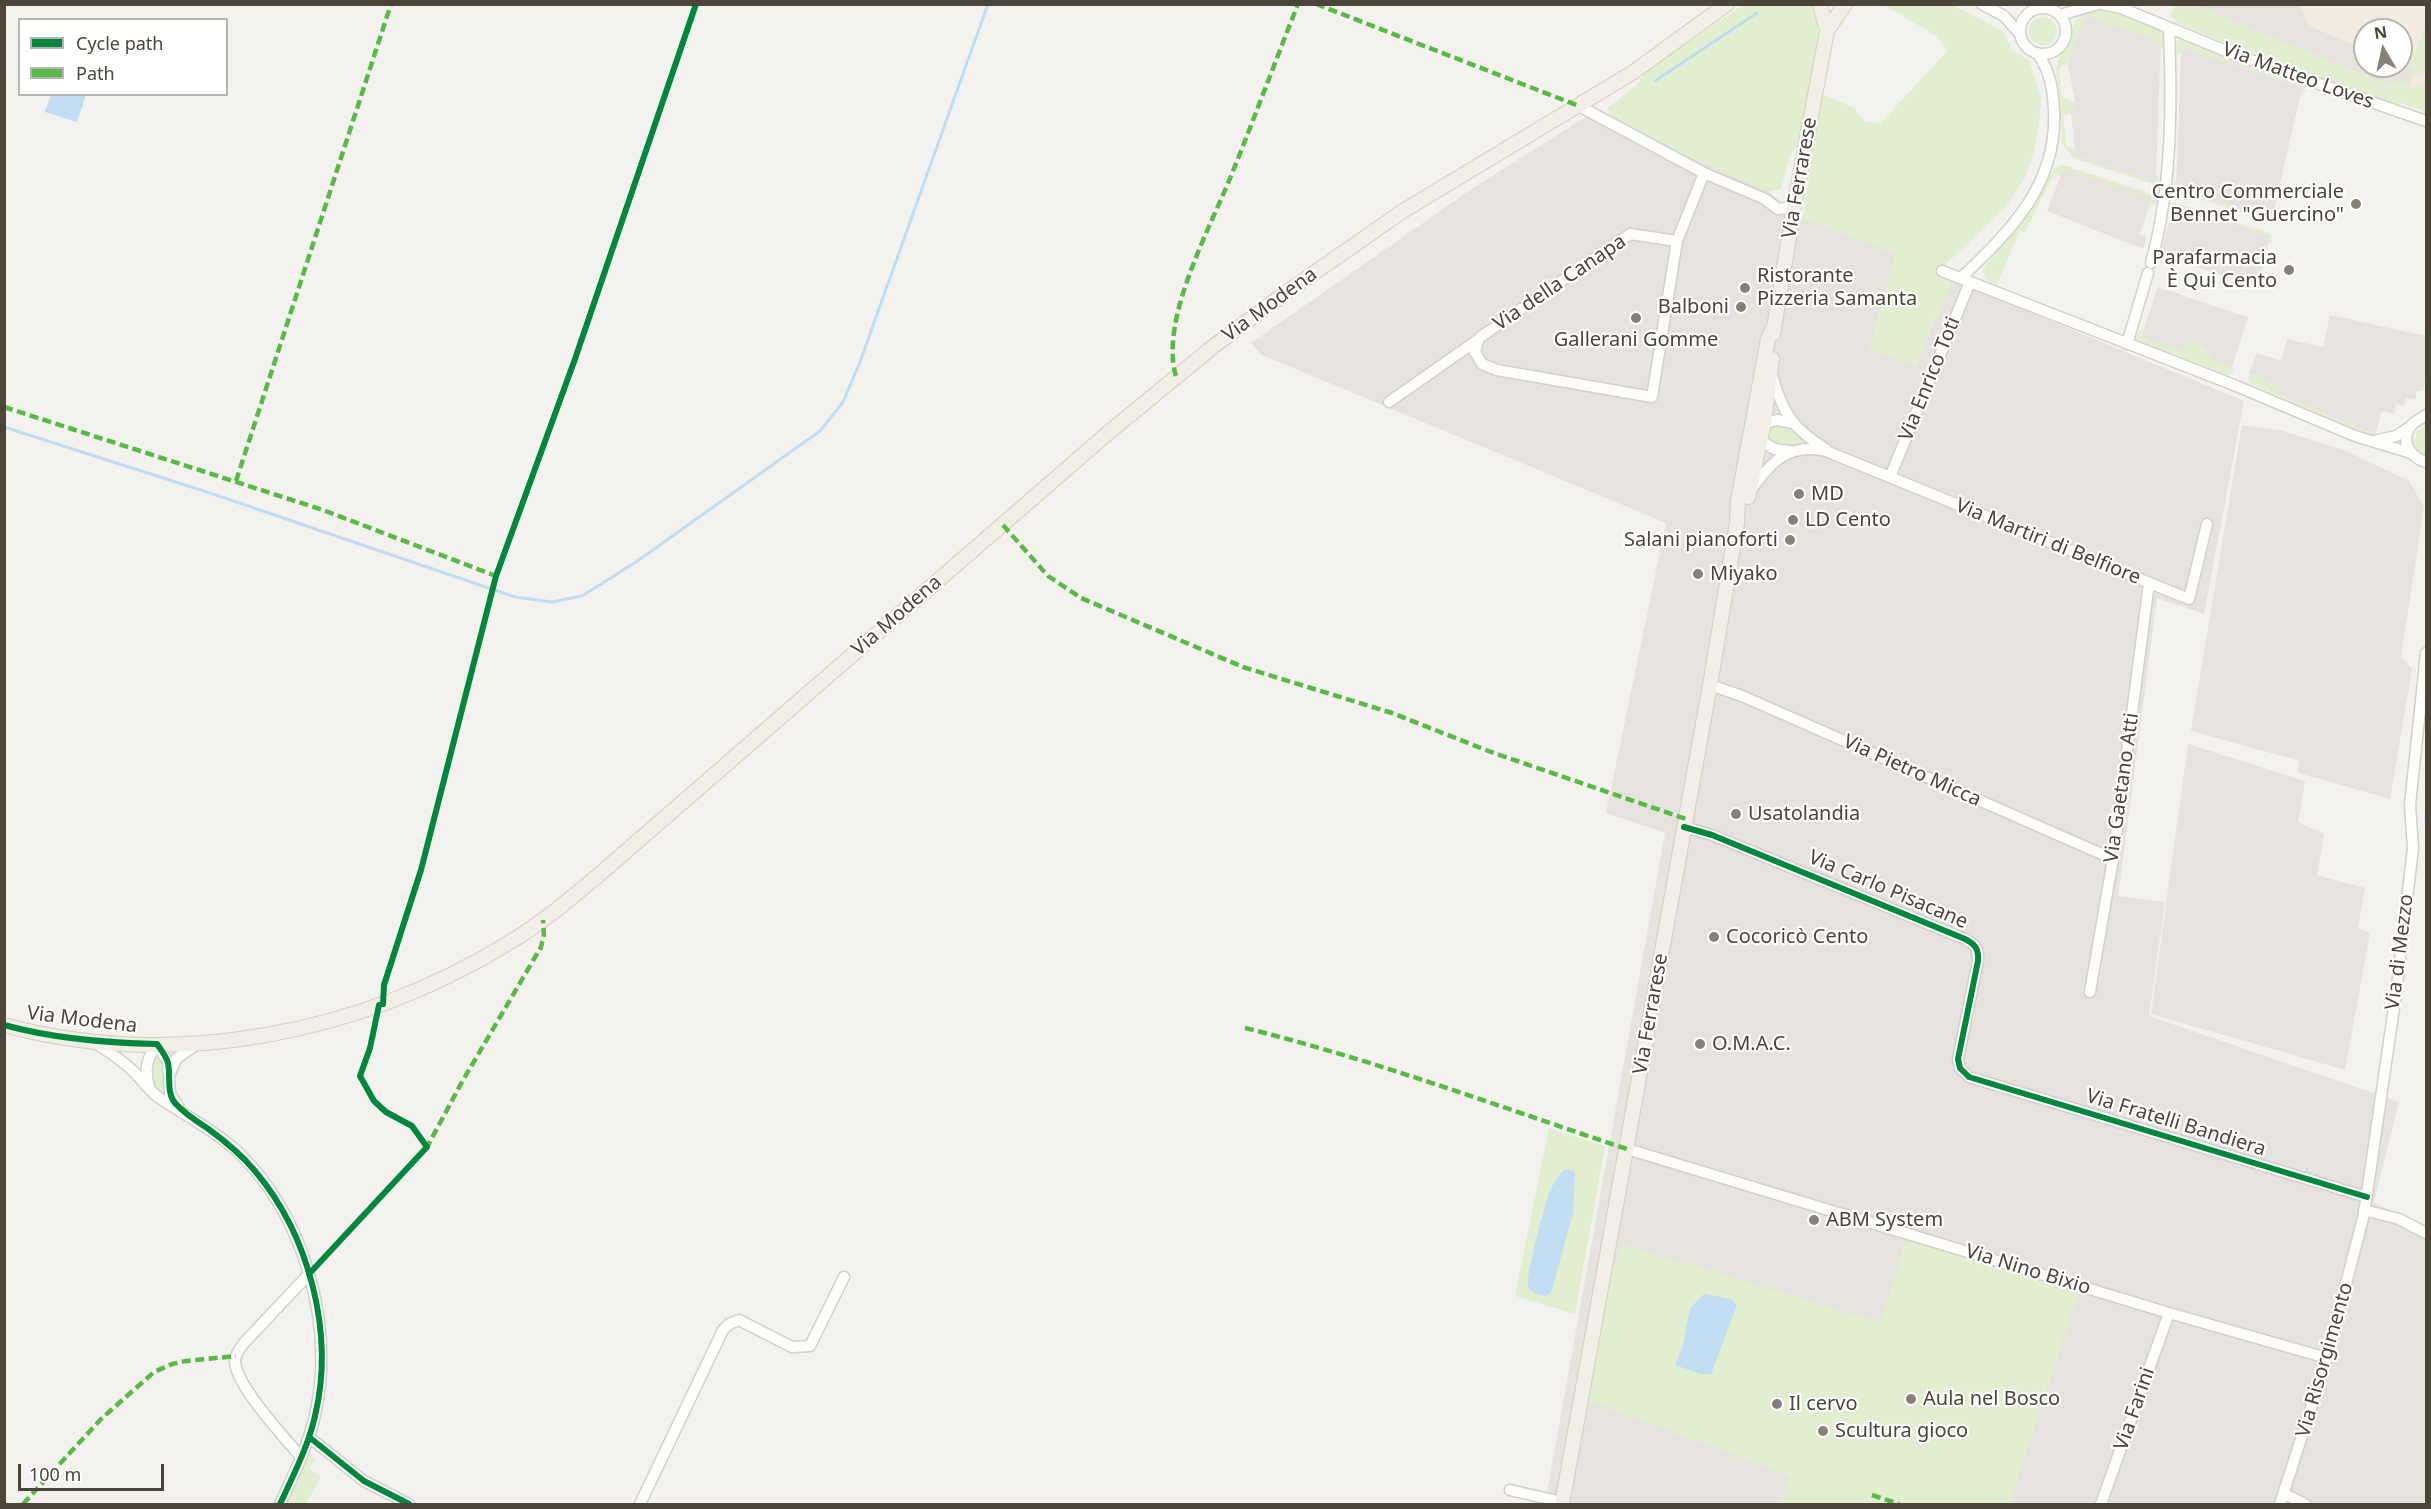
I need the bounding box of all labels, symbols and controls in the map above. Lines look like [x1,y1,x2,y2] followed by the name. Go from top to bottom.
[18,18,228,96] legend
[2353,18,2413,78] north arrow
[2372,20,2389,44] text: N
[76,31,163,55] text: Cycle path
[2219,38,2377,114] street label: Via Matteo Loves
[76,61,115,85] text: Path
[1778,116,1822,240] street label: Via Ferrarese
[2152,180,2344,227] place label: Centro Commerciale Bennet "Guercino"
[2349,197,2363,211] marker: Centro Commerciale Bennet "Guercino"
[1489,230,1631,336] street label: Via della Canapa
[2152,246,2277,293] place label: Parafarmacia È Qui Cento
[1218,263,1322,347] street label: Via Modena
[2282,263,2296,277] marker: Parafarmacia È Qui Cento
[1757,264,1917,311] place label: Ristorante Pizzeria Samanta
[1738,281,1752,295] marker: Ristorante Pizzeria Samanta
[1658,295,1729,319] place label: Balboni
[1734,300,1748,314] marker: Balboni
[1629,311,1643,325] marker: Gallerani Gomme
[1894,314,1966,444] street label: Via Enrico Toti
[1554,328,1718,352] place label: Gallerani Gomme
[1811,482,1844,506] place label: MD
[1792,487,1806,501] marker: MD
[1952,494,2144,590] street label: Via Martiri di Belfiore
[1805,508,1891,532] place label: LD Cento
[1786,513,1800,527] marker: LD Cento
[1624,528,1778,552] place label: Salani pianoforti
[1783,533,1797,547] marker: Salani pianoforti
[1710,562,1777,586] place label: Miyako
[1691,567,1705,581] marker: Miyako
[847,571,947,661] street label: Via Modena
[2100,712,2144,864] street label: Via Gaetano Atti
[1839,730,1985,812] street label: Via Pietro Micca
[1748,802,1860,826] place label: Usatolandia
[1729,807,1743,821] marker: Usatolandia
[1805,846,1971,934] street label: Via Carlo Pisacane
[2381,893,2419,1011] street label: Via di Mezzo
[1726,925,1868,949] place label: Cocoricò Cento
[1707,930,1721,944] marker: Cocoricò Cento
[1629,952,1673,1076] street label: Via Ferrarese
[25,1001,139,1039] street label: Via Modena
[1712,1032,1791,1056] place label: O.M.A.C.
[1693,1037,1707,1051] marker: O.M.A.C.
[2083,1084,2269,1162] street label: Via Fratelli Bandiera
[1826,1208,1943,1232] place label: ABM System
[1807,1213,1821,1227] marker: ABM System
[1963,1240,2093,1300] street label: Via Nino Bixio
[2291,1280,2359,1440] street label: Via Risorgimento
[2110,1364,2160,1454] street label: Via Farini
[1923,1387,2060,1411] place label: Aula nel Bosco
[1789,1392,1858,1416] place label: Il cervo
[1904,1392,1918,1406] marker: Aula nel Bosco
[1770,1397,1784,1411] marker: Il cervo
[1835,1419,1968,1443] place label: Scultura gioco
[1816,1424,1830,1438] marker: Scultura gioco
[21,1452,166,1490] scale bar
[29,1462,81,1486] text: 100 m

